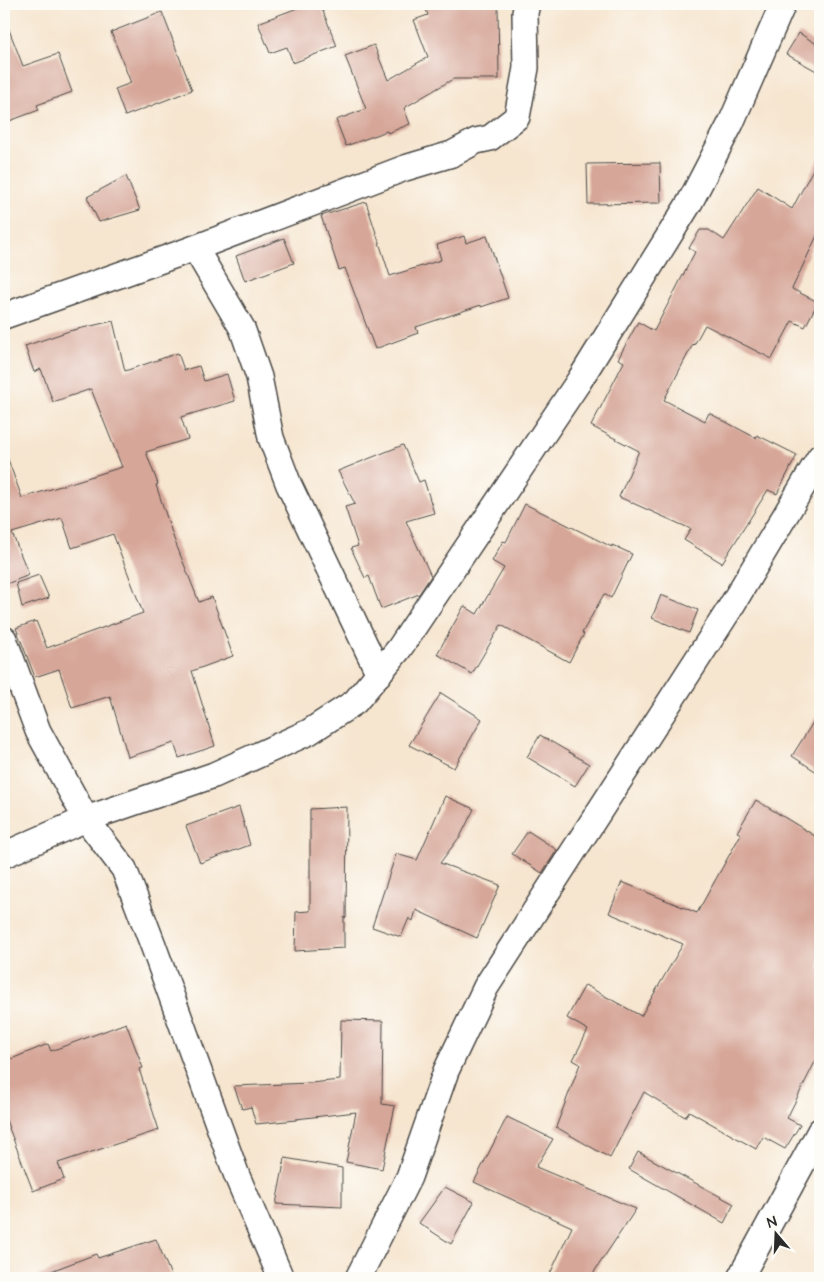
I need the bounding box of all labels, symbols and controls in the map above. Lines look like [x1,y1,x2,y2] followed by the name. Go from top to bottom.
[752,1210,802,1260] north arrow
[765,1212,780,1234] text: N

